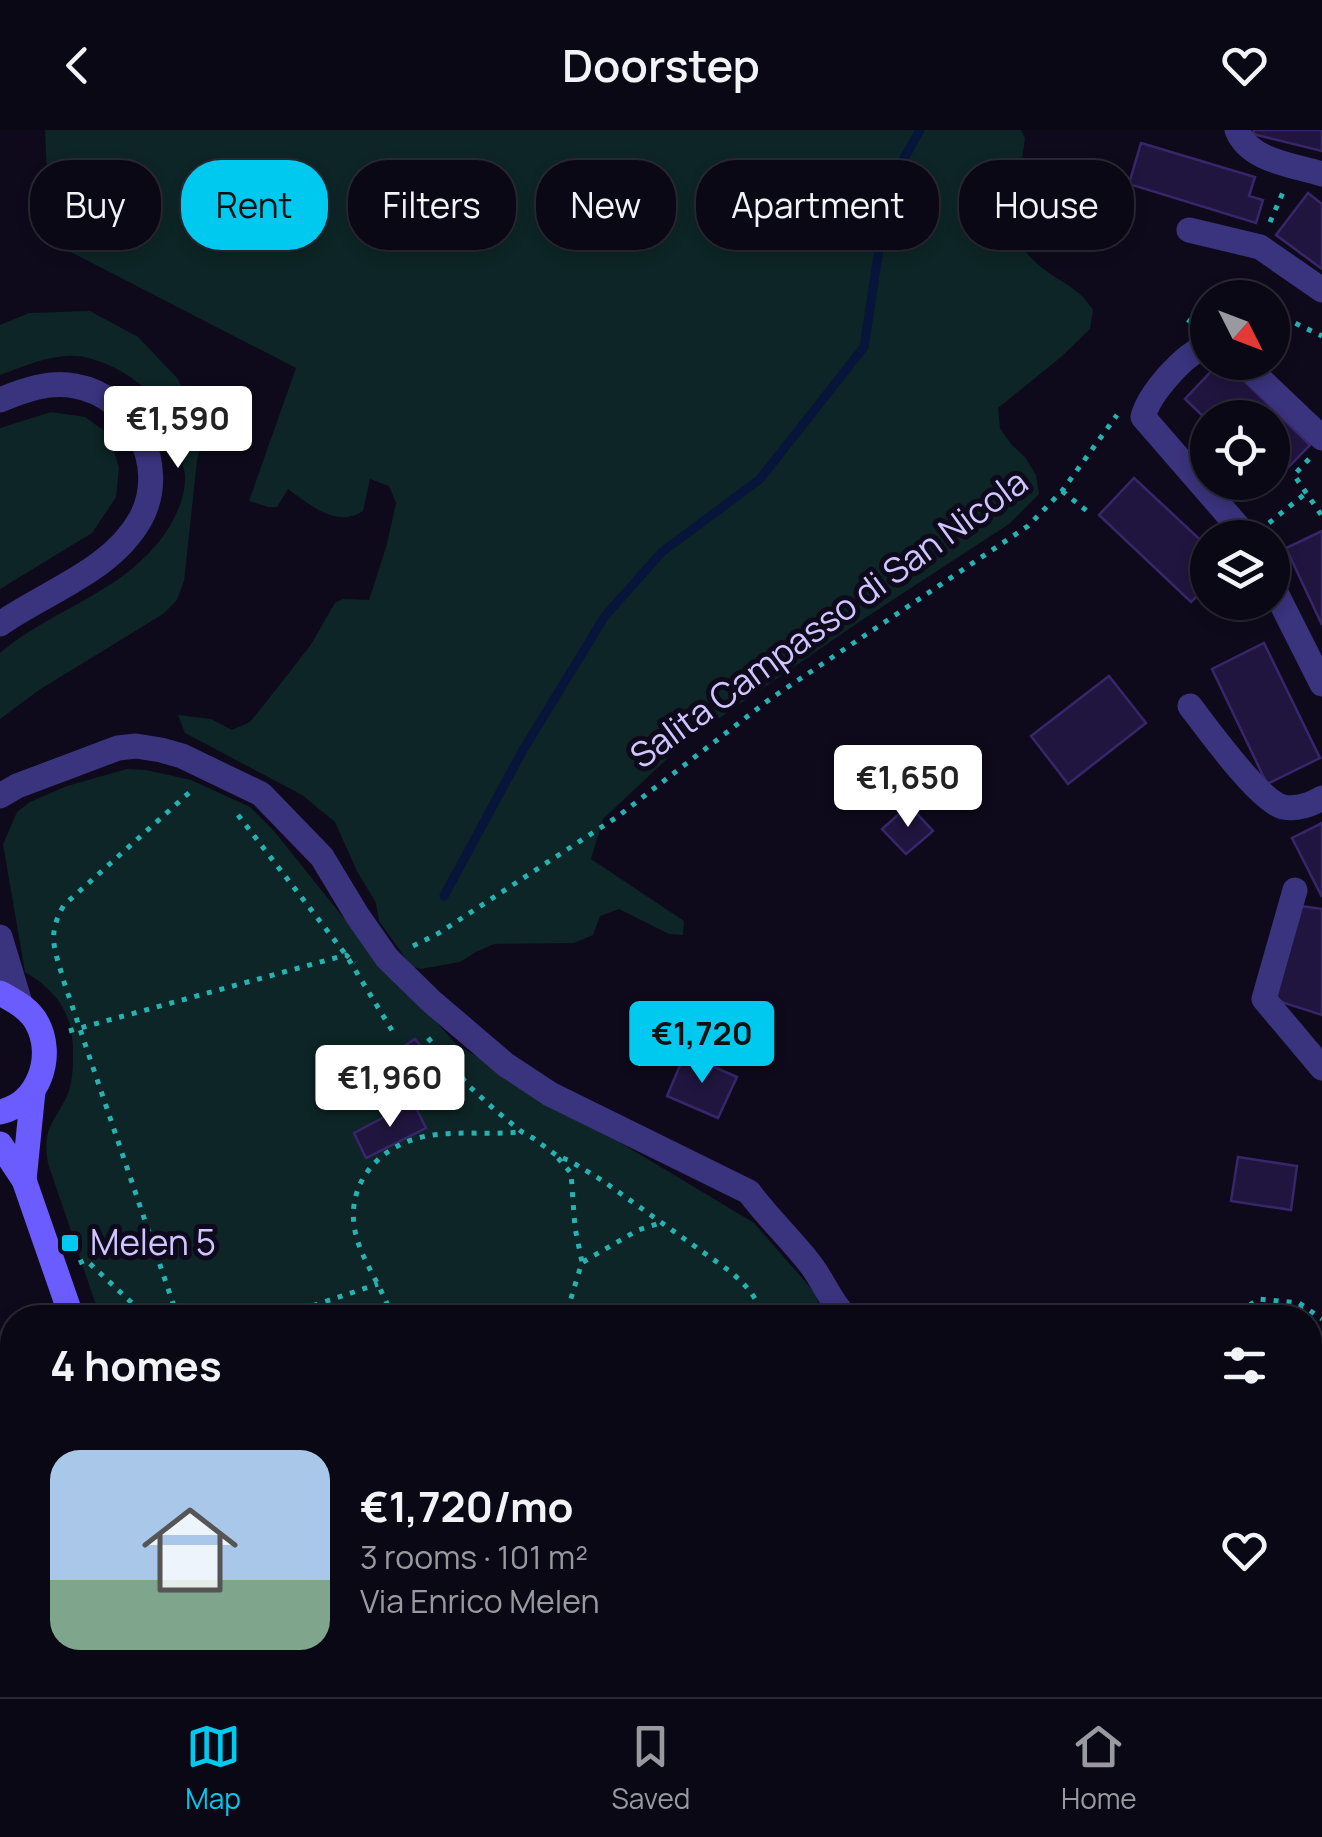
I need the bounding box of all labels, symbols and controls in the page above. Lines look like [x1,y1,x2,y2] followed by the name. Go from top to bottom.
[562,34,760,96] text: Doorstep
[50,38,105,93] icon: back
[1217,38,1272,93] icon: heart
[30,160,161,250] chip: Buy
[181,160,328,250] chip: Rent
[348,160,516,250] chip: Filters
[536,160,676,250] chip: New
[696,160,939,250] chip: Apartment
[959,160,1134,250] chip: House
[1190,280,1290,380] north arrow
[1190,280,1290,620] map controls
[97,386,259,471] pin: €1,590
[126,396,230,440] text: €1,590
[1190,400,1290,500] button: locate
[620,458,1037,779] street label: Salita Campasso di San Nicola
[1190,520,1290,620] button: layers
[827,745,989,830] pin: €1,650
[856,755,960,799] text: €1,650
[621,1001,783,1086] pin: €1,720
[651,1011,753,1055] text: €1,720
[309,1045,471,1130] pin: €1,960
[337,1055,443,1099] text: €1,960
[90,1218,216,1266] place label: Melen 5
[59,1232,81,1254] marker: Melen 5
[50,1336,222,1394] text: 4 homes
[1217,1338,1272,1393] icon: filters
[360,1477,573,1535] text: €1,720/mo
[130,1490,250,1610] icon: home
[1217,1523,1272,1578] icon: heart
[360,1535,588,1579] text: 3 rooms · 101 m²
[360,1579,599,1623] text: Via Enrico Melen
[185,1719,241,1817] tab: Map
[612,1719,690,1817] tab: Saved
[1061,1719,1137,1817] tab: Home

